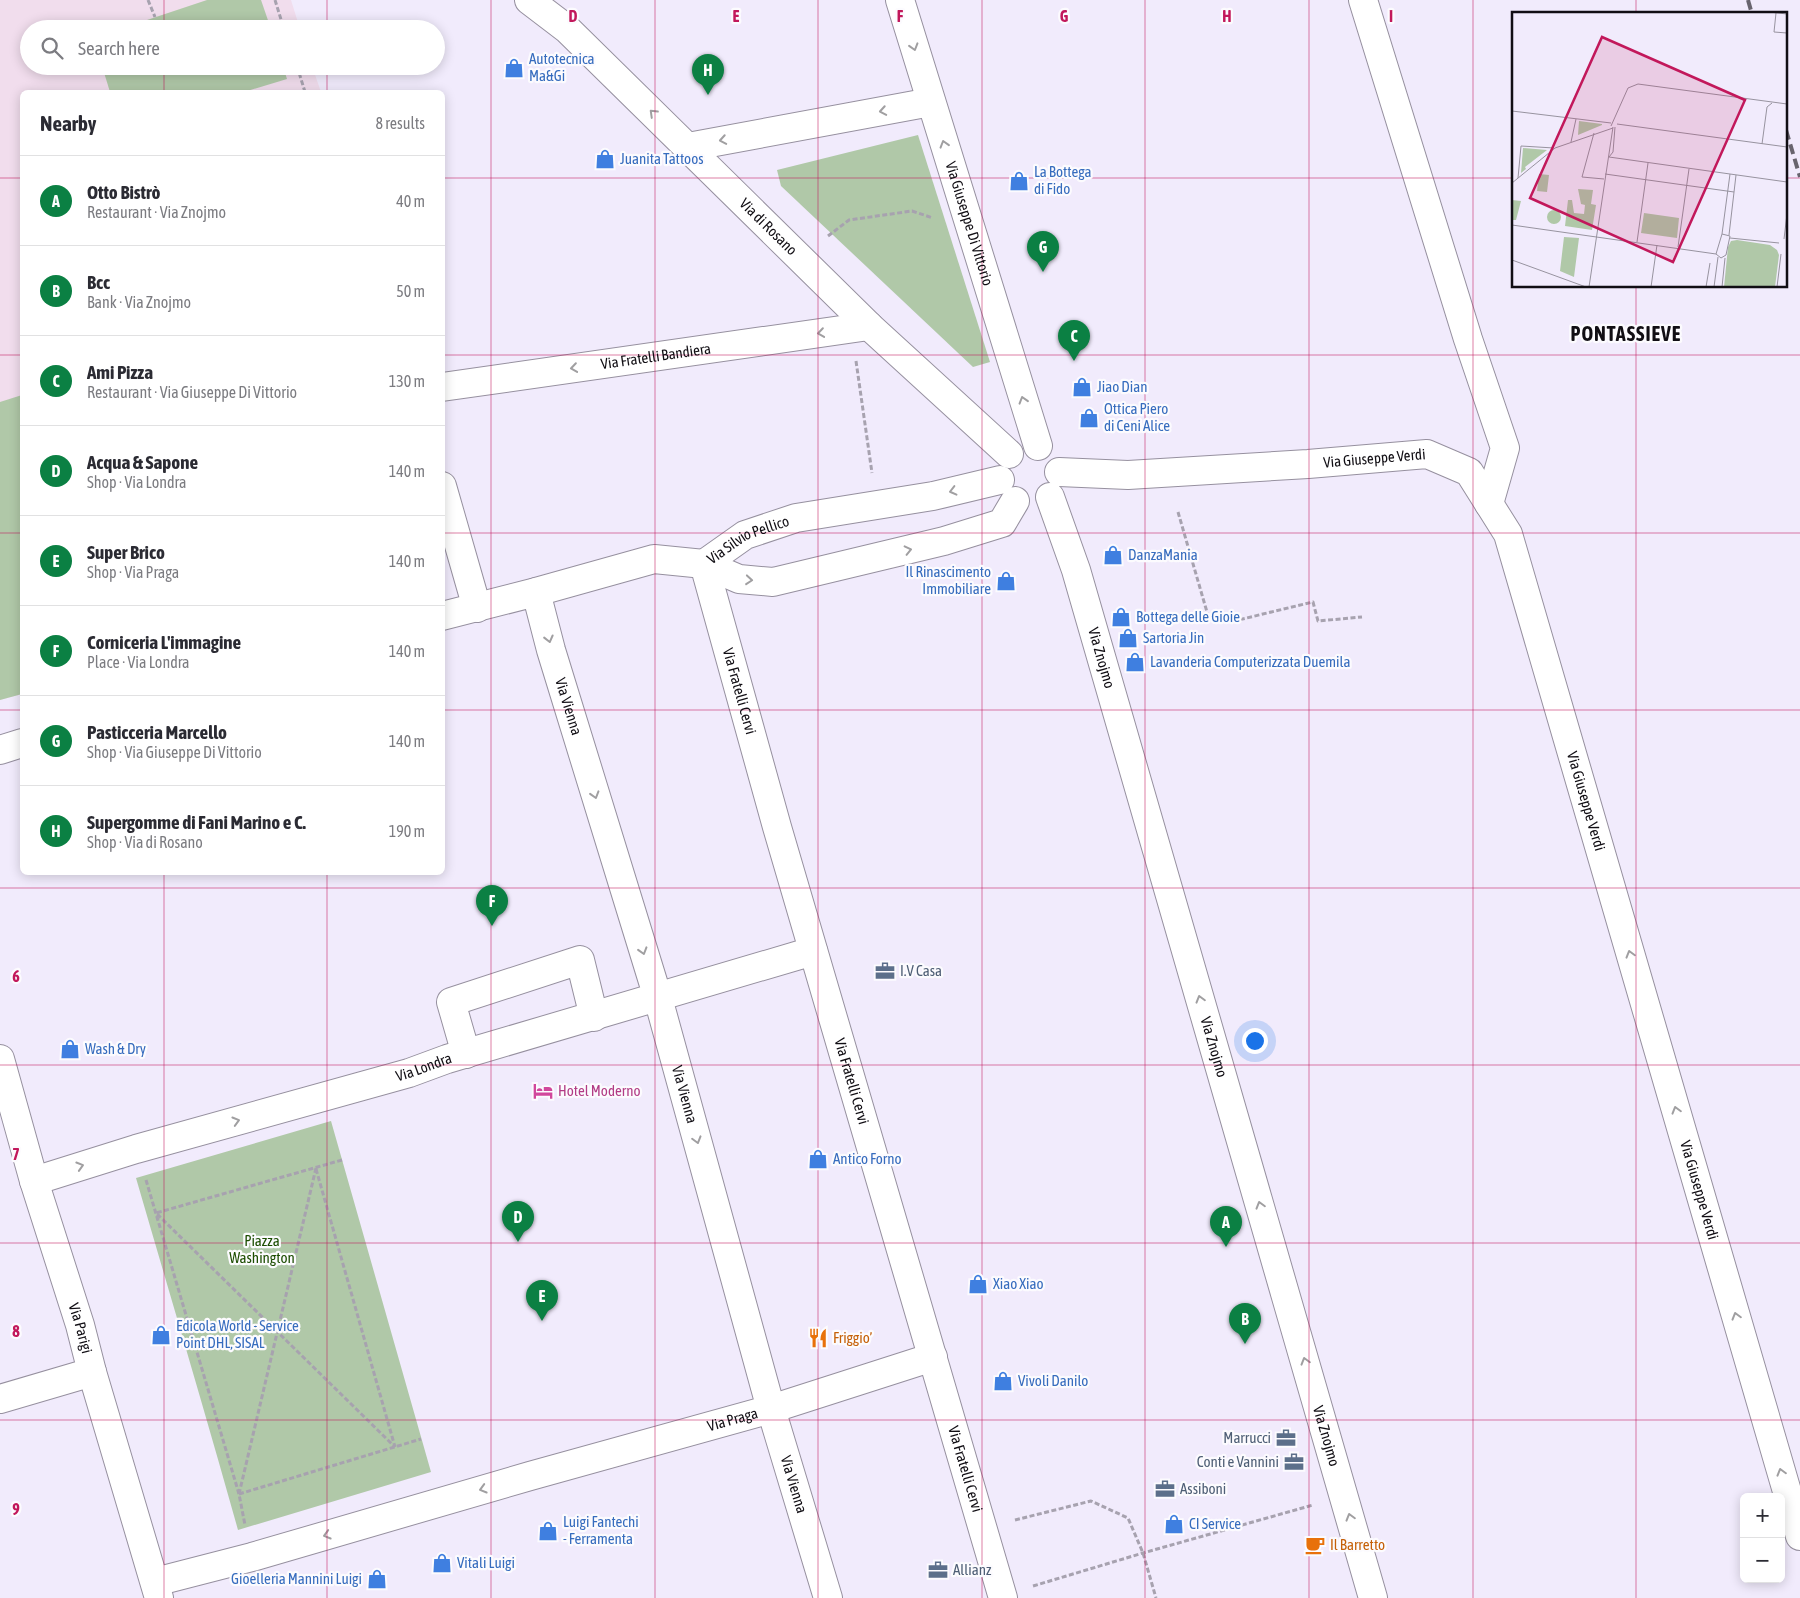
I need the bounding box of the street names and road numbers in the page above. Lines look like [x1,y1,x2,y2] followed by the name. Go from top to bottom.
[942,159,997,288] street label: Via Giuseppe Di Vittorio
[736,195,801,258] street label: Via di Rosano
[600,340,712,372] street label: Via Fratelli Bandiera
[1323,445,1426,471] street label: Via Giuseppe Verdi
[704,512,791,567] street label: Via Silvio Pellico
[1085,625,1119,690] street label: Via Znojmo
[720,646,760,736] street label: Via Fratelli Cervi
[552,676,586,737] street label: Via Vienna
[1564,749,1609,853] street label: Via Giuseppe Verdi
[1197,1015,1231,1079] street label: Via Znojmo
[831,1036,873,1126] street label: Via Fratelli Cervi
[394,1049,453,1084] street label: Via Londra
[669,1064,701,1125] street label: Via Vienna
[1677,1138,1722,1241] street label: Via Giuseppe Verdi
[65,1301,96,1355] street label: Via Parigi
[705,1404,760,1434] street label: Via Praga
[1310,1404,1344,1468] street label: Via Znojmo
[945,1424,986,1514] street label: Via Fratelli Cervi
[778,1454,811,1515] street label: Via Vienna

